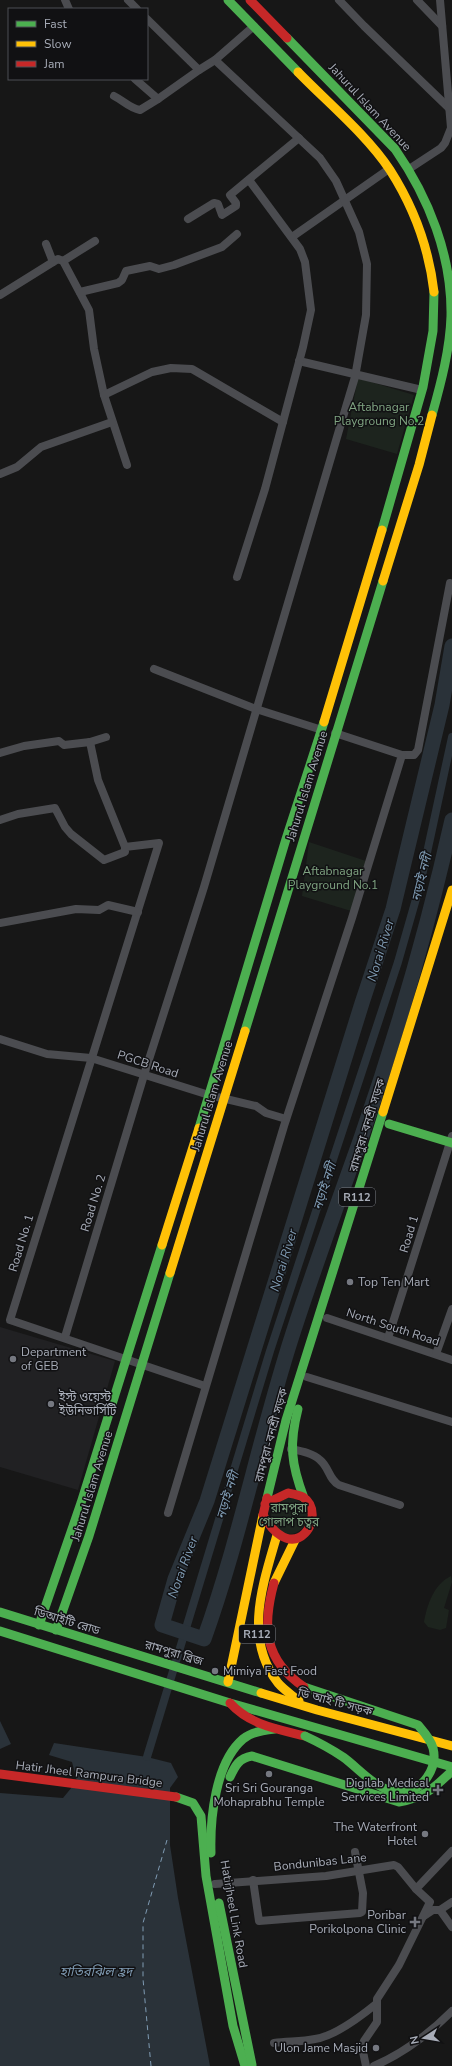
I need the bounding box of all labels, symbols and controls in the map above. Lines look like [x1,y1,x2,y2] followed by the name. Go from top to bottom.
[8,8,148,80] legend
[44,16,67,32] text: Fast
[44,36,72,52] text: Slow
[43,56,65,72] text: Jam
[324,59,415,154] street label: Jahurul Islam Avenue
[334,399,424,429] park label: Aftabnagar Playgroung No.2
[282,729,331,844] street label: Jahurul Islam Avenue
[407,849,437,903] water label: নড়াই নদী
[288,863,378,893] park label: Aftabnagar Playground No.1
[363,916,399,984] water label: Norai River
[187,1039,236,1154] street label: Jahurul Islam Avenue
[115,1047,181,1081] street label: PGCB Road
[345,1076,389,1175] street label: রামপুরা-বনশ্রী সড়ক
[309,1158,342,1213] water label: নড়াই নদী
[77,1172,109,1234] street label: Road No. 2
[339,1188,375,1206] road number: R112
[5,1212,37,1274] street label: Road No. 1
[396,1213,422,1255] street label: Road 1
[266,1226,302,1294] water label: Norai River
[358,1274,430,1290] place label: Top Ten Mart
[345,1277,355,1287] marker: Top Ten Mart
[344,1304,442,1350] street label: North South Road
[21,1344,87,1374] place label: Department of GEB
[8,1354,18,1364] marker: Department of GEB
[250,1386,291,1485] street label: রামপুরা-বনশ্রী সড়ক
[58,1389,117,1419] place label: ইস্ট ওয়েস্ট ইউনিভার্সিটি
[46,1399,56,1409] marker: ইস্ট ওয়েস্ট ইউনিভার্সিটি
[67,1429,116,1544] street label: Jahurul Islam Avenue
[212,1467,245,1521] water label: নড়াই নদী
[259,1500,320,1530] park label: রামপুরা গোলাপ চত্বর
[163,1534,203,1601] water label: Norai River
[31,1603,102,1639] street label: ডিআইটি রোড
[239,1625,275,1643] road number: R112
[142,1636,206,1670] street label: রামপুরা ব্রিজ
[223,1663,317,1679] place label: Mimiya Fast Food
[210,1666,220,1676] marker: Mimiya Fast Food
[295,1684,374,1720] street label: ডি আই টি সড়ক
[15,1757,163,1791] street label: Hatir Jheel Rampura Bridge
[264,1769,274,1779] marker: Sri Sri Gouranga Mohaprabhu Temple
[341,1775,429,1805] place label: Digilab Medical Services Limited
[213,1780,325,1810] place label: Sri Sri Gouranga Mohaprabhu Temple
[432,1784,444,1796] marker: Digilab Medical Services Limited
[334,1819,418,1849] place label: The Waterfront Hotel
[420,1829,430,1839] marker: The Waterfront Hotel
[273,1849,367,1875] street label: Bondunibas Lane
[217,1859,251,1969] street label: Hatirjheel Link Road
[309,1907,407,1937] place label: Poribar Porikolpona Clinic
[409,1916,421,1928] marker: Poribar Porikolpona Clinic
[60,1963,135,1981] water label: হাতিরঝিল হ্রদ
[404,2018,444,2058] north arrow
[407,2034,423,2046] text: N
[274,2040,368,2056] place label: Ulon Jame Masjid
[371,2043,381,2053] marker: Ulon Jame Masjid

